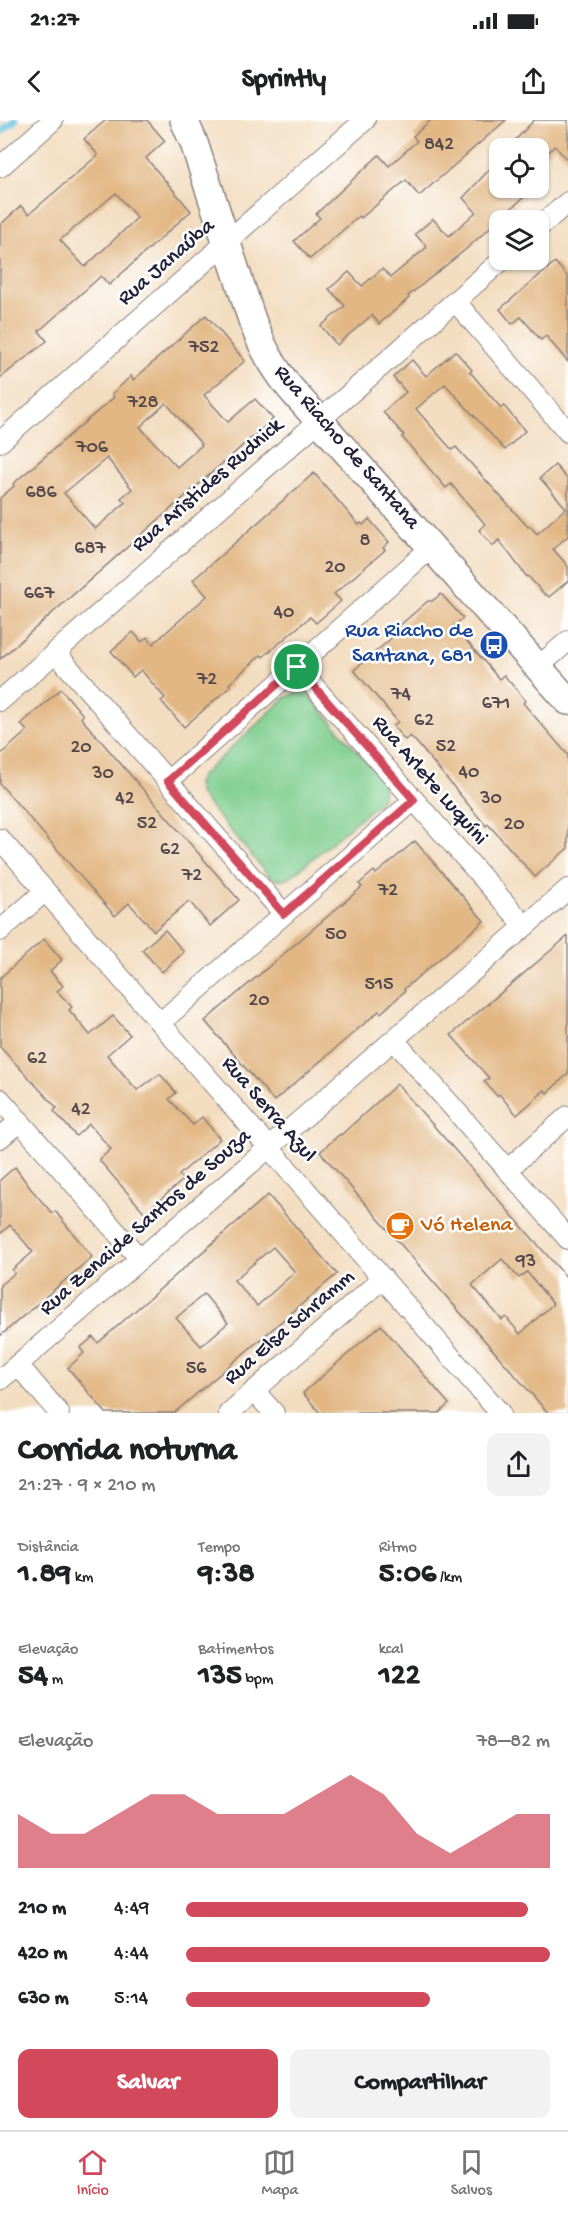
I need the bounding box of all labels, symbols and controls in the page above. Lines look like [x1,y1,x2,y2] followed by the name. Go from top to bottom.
[30,8,79,34] text: 21:27
[18,65,51,98] icon: back
[242,65,326,97] text: Sprintly
[517,65,550,98] icon: share
[424,134,454,157] house number: 842
[489,138,549,270] map controls
[489,138,549,198] button: locate
[489,210,549,270] button: layers
[113,213,221,312] street label: Rua Janaúba
[188,337,220,360] house number: 752
[267,360,425,536] street label: Rua Riacho de Santana
[126,392,159,415] house number: 728
[127,412,290,559] street label: Rua Aristides Rudnick
[75,437,109,460] house number: 706
[25,482,57,505] house number: 686
[360,530,371,553] house number: 8
[74,538,106,561] house number: 687
[324,557,346,580] house number: 20
[24,583,55,606] house number: 667
[274,602,294,625] house number: 40
[345,619,474,670] place label: Rua Riacho de Santana, 681
[478,629,510,661] bus stop icon: Rua Riacho de Santana, 681
[271,641,322,692] pin
[280,650,313,683] icon: arrive
[196,669,217,692] house number: 72
[390,684,411,707] house number: 74
[482,693,510,716] house number: 671
[414,710,434,733] house number: 62
[366,711,492,851] street label: Rua Arlete Luquíni
[436,736,456,759] house number: 52
[70,737,92,760] house number: 20
[459,762,479,785] house number: 40
[91,763,114,786] house number: 30
[115,788,135,811] house number: 42
[479,788,502,811] house number: 30
[137,813,157,836] house number: 52
[503,814,525,837] house number: 20
[160,839,180,862] house number: 62
[181,865,202,888] house number: 72
[377,880,398,903] house number: 72
[325,924,347,947] house number: 50
[364,974,394,997] house number: 515
[248,990,270,1013] house number: 20
[27,1048,47,1071] house number: 62
[215,1052,321,1168] street label: Rua Serra Azul
[71,1099,91,1122] house number: 42
[35,1124,258,1322] street label: Rua Zenaide Santos de Souza
[384,1210,416,1242] cafe icon: Vó Helena
[420,1213,513,1239] place label: Vó Helena
[515,1251,536,1274] house number: 93
[220,1264,361,1392] street label: Rua Elsa Schramm
[186,1358,207,1381] house number: 56
[18,1433,236,1471] text: Corrida noturna
[487,1433,550,1496] button: share
[18,1475,155,1498] text: 21:27 · 9 × 210 m
[18,1539,79,1558] text: Distância
[198,1539,240,1558] text: Tempo
[379,1539,417,1558] text: Ritmo
[18,1558,71,1593] text: 1.89
[198,1558,255,1593] text: 9:38
[379,1558,436,1593] text: 5:06
[71,1569,93,1588] text: km
[436,1569,462,1588] text: /km
[18,1641,78,1660] text: Elevação
[198,1641,273,1660] text: Batimentos
[379,1641,404,1660] text: kcal
[18,1660,48,1695] text: 54
[198,1660,242,1695] text: 135
[379,1660,420,1695] text: 122
[48,1671,63,1690] text: m
[242,1671,273,1690] text: bpm
[18,1731,93,1754] text: Elevação
[477,1731,550,1754] text: 78–82 m
[18,1898,66,1921] text: 210 m
[114,1898,149,1921] text: 4:49
[18,1943,68,1966] text: 420 m
[114,1943,149,1966] text: 4:44
[18,1988,69,2011] text: 630 m
[114,1988,148,2011] text: 5:14
[18,2049,278,2118] button: Salvar
[290,2049,550,2118] button: Compartilhar
[76,2146,109,2201] tab: Início
[262,2146,298,2201] tab: Mapa
[451,2146,492,2201] tab: Salvos

